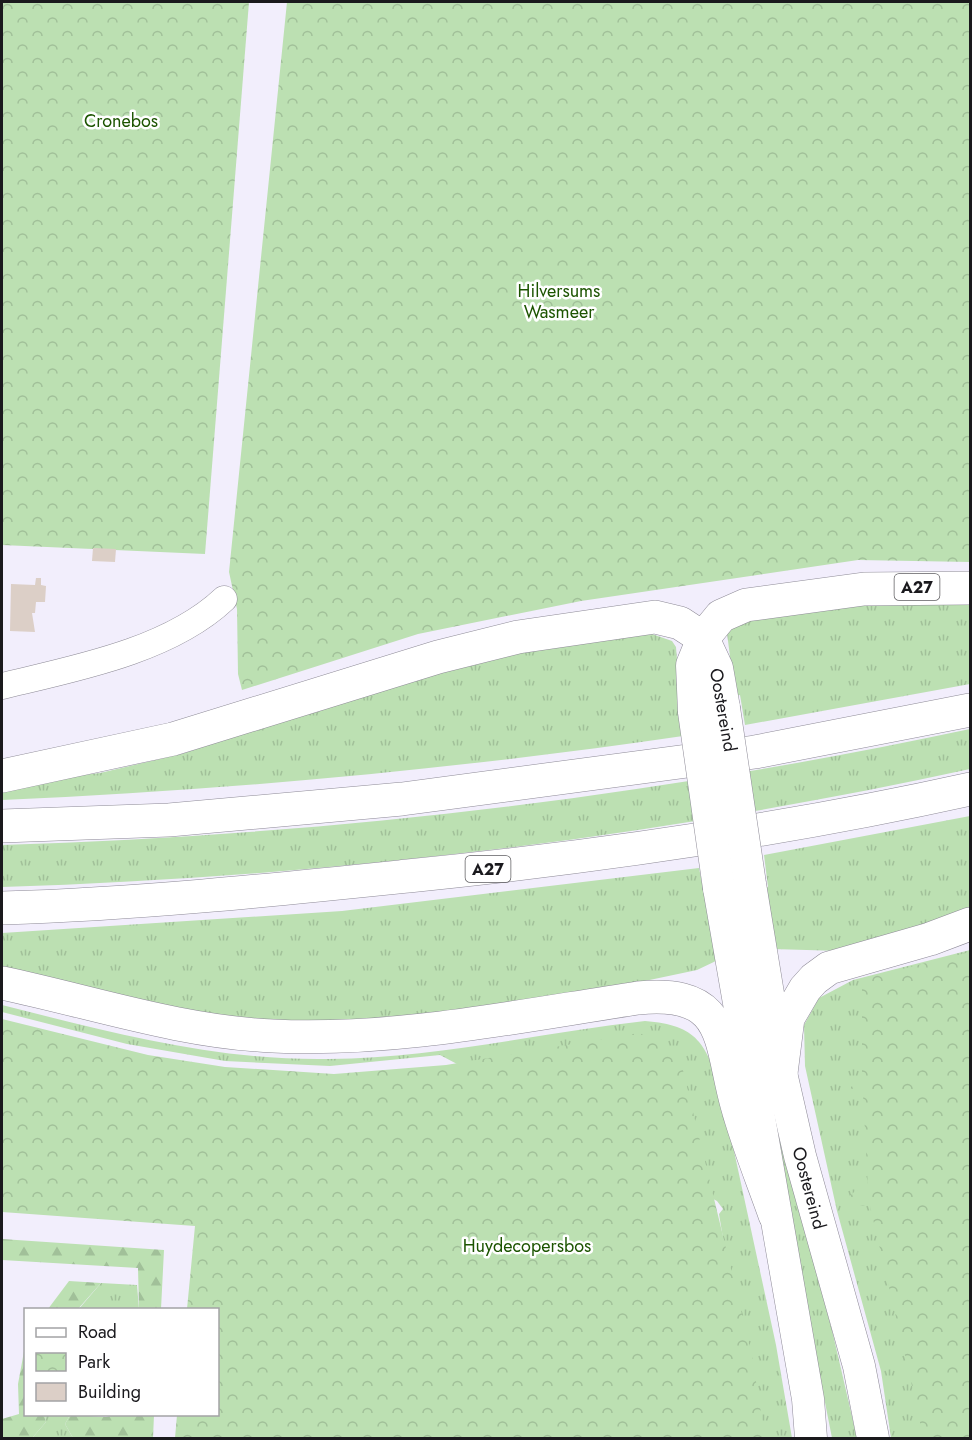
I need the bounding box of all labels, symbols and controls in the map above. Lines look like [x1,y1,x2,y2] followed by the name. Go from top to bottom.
[84,108,158,134] park label: Cronebos
[518,278,600,325] park label: Hilversums Wasmeer
[894,574,940,600] road number: A27
[703,666,743,754] street label: Oostereind
[466,856,510,882] road number: A27
[786,1144,832,1232] street label: Oostereind
[463,1233,591,1259] park label: Huydecopersbos
[24,1308,219,1416] legend
[78,1319,117,1345] text: Road
[78,1349,110,1375] text: Park
[78,1379,141,1405] text: Building

